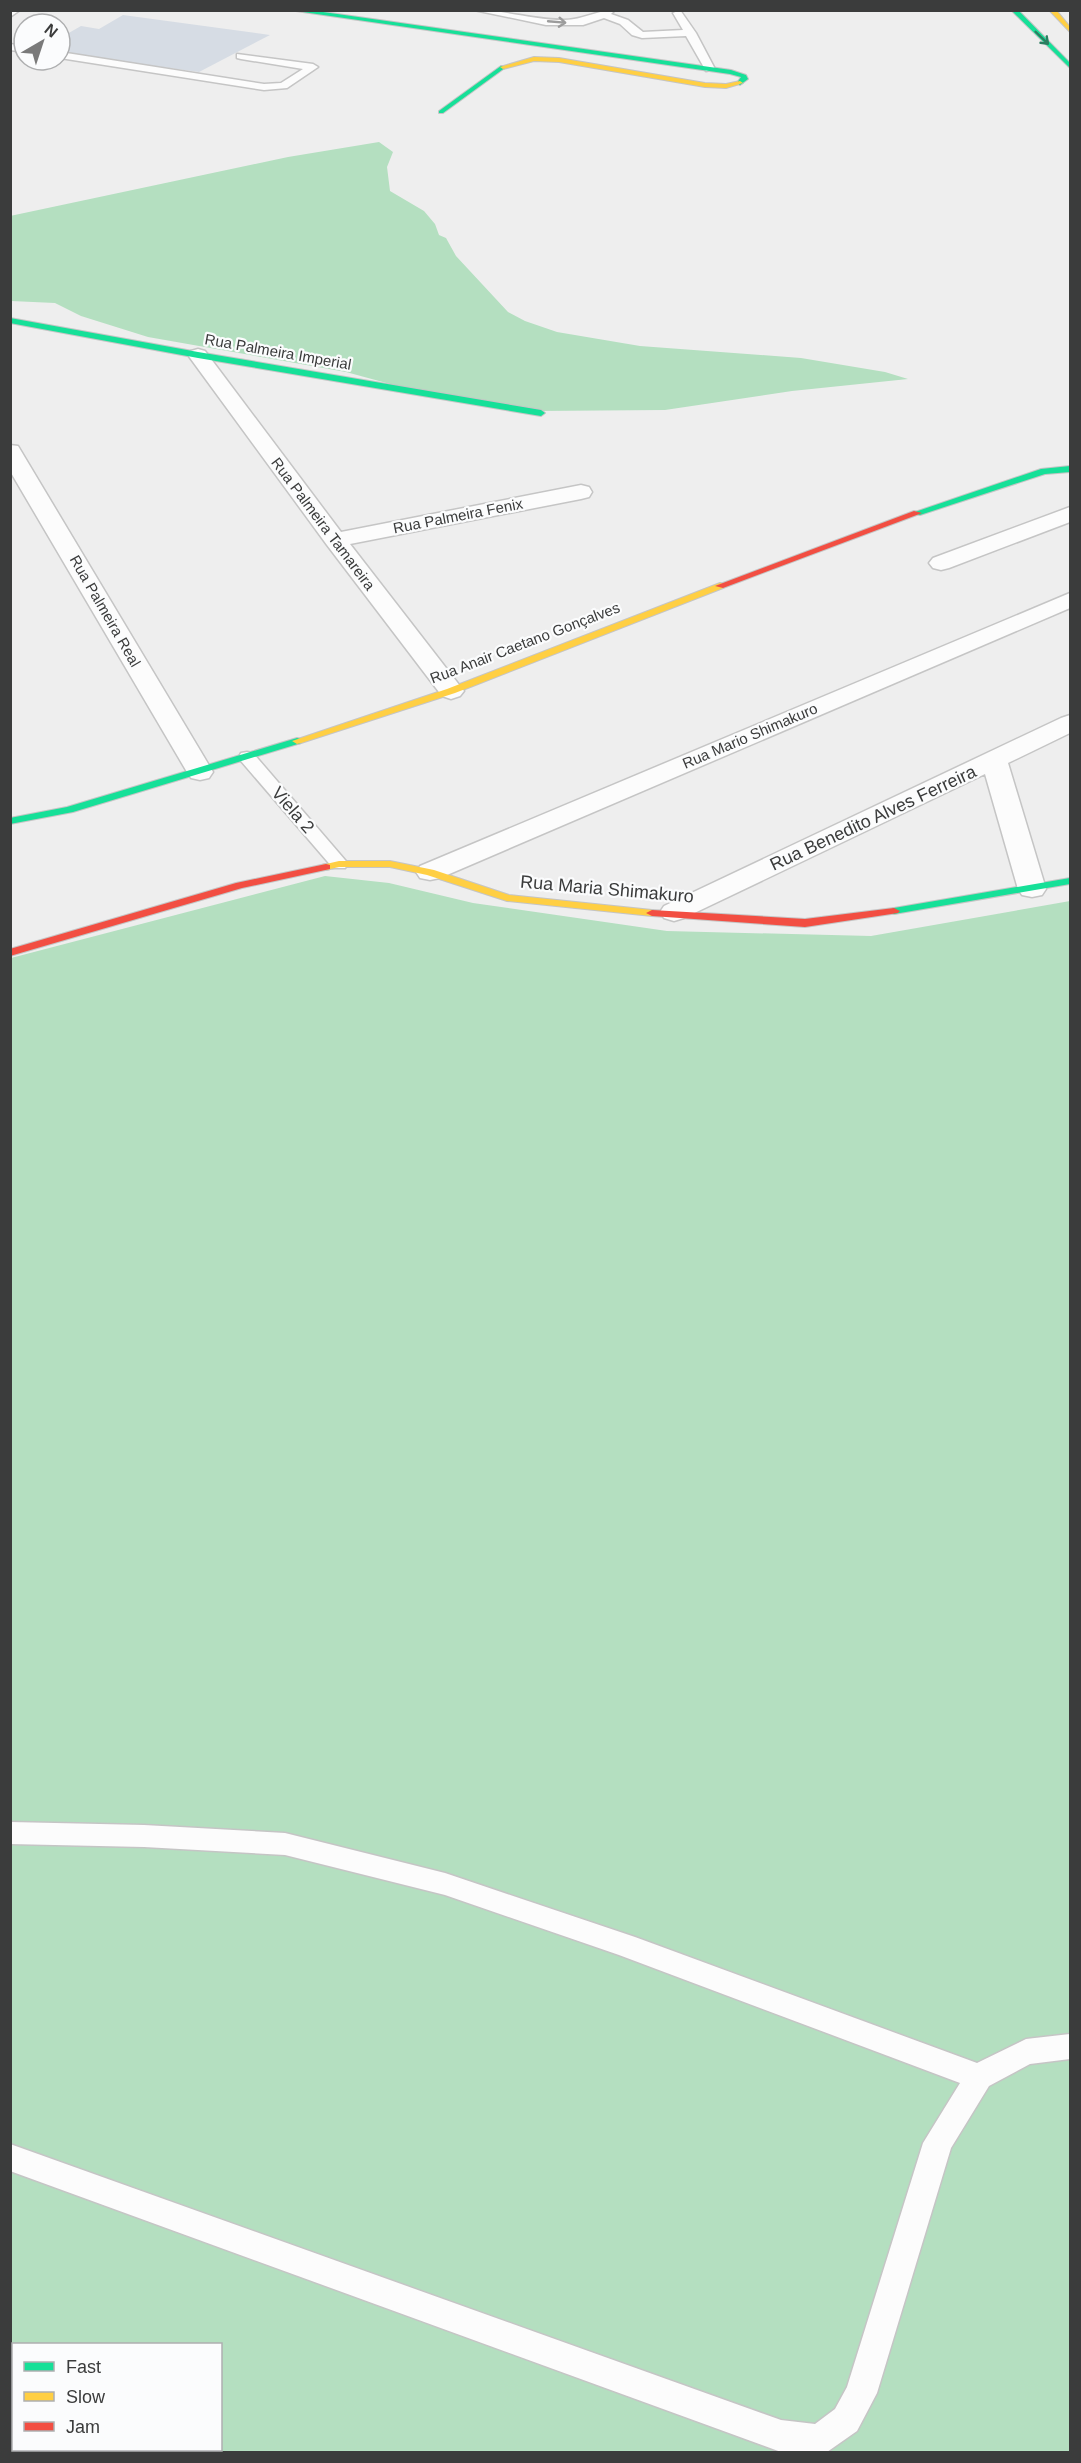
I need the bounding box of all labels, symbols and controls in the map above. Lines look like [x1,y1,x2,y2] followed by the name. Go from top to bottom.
[12,12,72,72] north arrow
[547,17,567,28] one-way arrow
[41,20,61,41] text: N
[1035,31,1050,45] one-way arrow
[204,330,353,373] street label: Rua Palmeira Imperial
[268,454,379,594] street label: Rua Palmeira Tamareira
[392,495,525,536] street label: Rua Palmeira Fenix
[67,552,144,670] street label: Rua Palmeira Real
[428,598,622,687] street label: Rua Anair Caetano Gonçalves
[680,699,820,772] street label: Rua Mario Shimakuro
[767,761,980,875] street label: Rua Benedito Alves Ferreira
[268,783,318,837] street label: Viela 2
[519,871,695,907] street label: Rua Maria Shimakuro
[12,2343,222,2451] legend
[66,2357,101,2377] text: Fast
[66,2387,106,2407] text: Slow
[66,2417,100,2437] text: Jam

